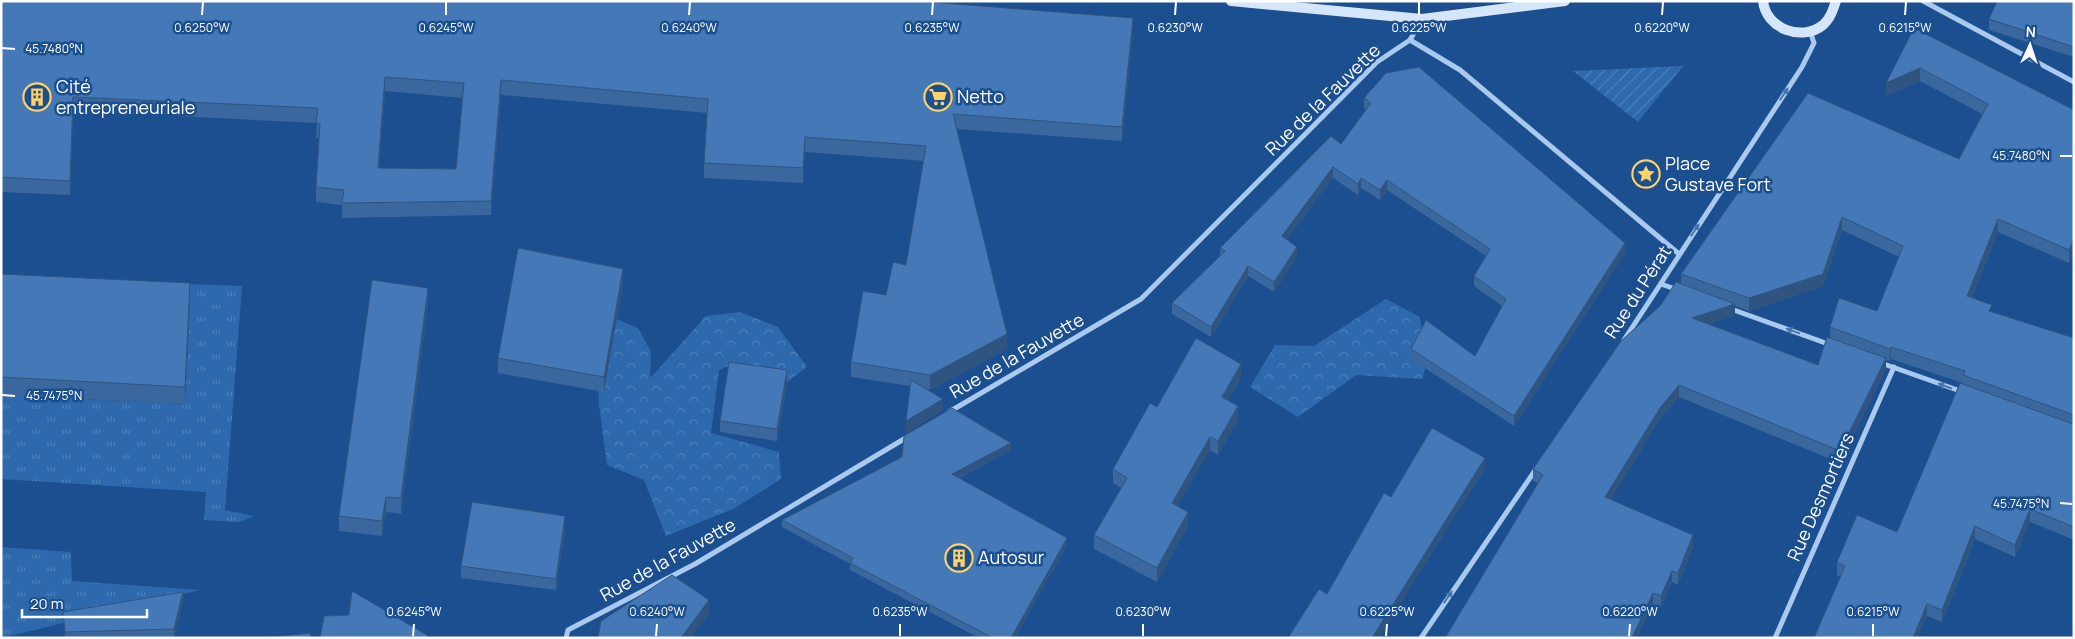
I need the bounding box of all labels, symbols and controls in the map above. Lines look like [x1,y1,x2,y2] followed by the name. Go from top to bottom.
[174,19,231,36] text: 0.6250°W
[418,19,474,36] text: 0.6245°W
[661,19,717,36] text: 0.6240°W
[905,19,960,36] text: 0.6235°W
[1147,19,1203,36] text: 0.6230°W
[1391,19,1447,36] text: 0.6225°W
[1634,19,1690,36] text: 0.6220°W
[1879,19,1932,36] text: 0.6215°W
[2005,20,2055,70] north arrow
[2025,22,2036,41] text: N
[1260,38,1385,160] street label: Rue de la Fauvette
[25,40,83,57] text: 45.7480°N
[56,74,195,119] place label: Cité entrepreneuriale
[22,82,52,112] building icon: Cité entrepreneuriale
[923,82,953,112] supermarket icon: Netto
[957,84,1004,108] place label: Netto
[1779,88,1789,101] one-way arrow
[1992,147,2050,164] text: 45.7480°N
[1665,151,1771,196] place label: Place Gustave Fort
[1631,159,1661,189] place icon: Place Gustave Fort
[1690,223,1699,237] one-way arrow
[1598,241,1676,342] street label: Rue du Pérat
[945,307,1088,403] street label: Rue de la Fauvette
[1785,327,1800,334] one-way arrow
[1938,382,1953,389] one-way arrow
[26,387,82,404] text: 45.7475°N
[1781,429,1859,565] street label: Rue Desmortiers
[1993,495,2049,512] text: 45.7475°N
[596,512,740,606] street label: Rue de la Fauvette
[944,543,974,573] building icon: Autosur
[978,545,1045,569] place label: Autosur
[22,586,148,618] scale bar
[1443,591,1453,604] one-way arrow
[30,593,63,614] text: 20 m
[386,603,442,620] text: 0.6245°W
[629,603,685,620] text: 0.6240°W
[873,603,928,620] text: 0.6235°W
[1115,603,1171,620] text: 0.6230°W
[1359,603,1415,620] text: 0.6225°W
[1602,603,1658,620] text: 0.6220°W
[1847,603,1900,620] text: 0.6215°W

